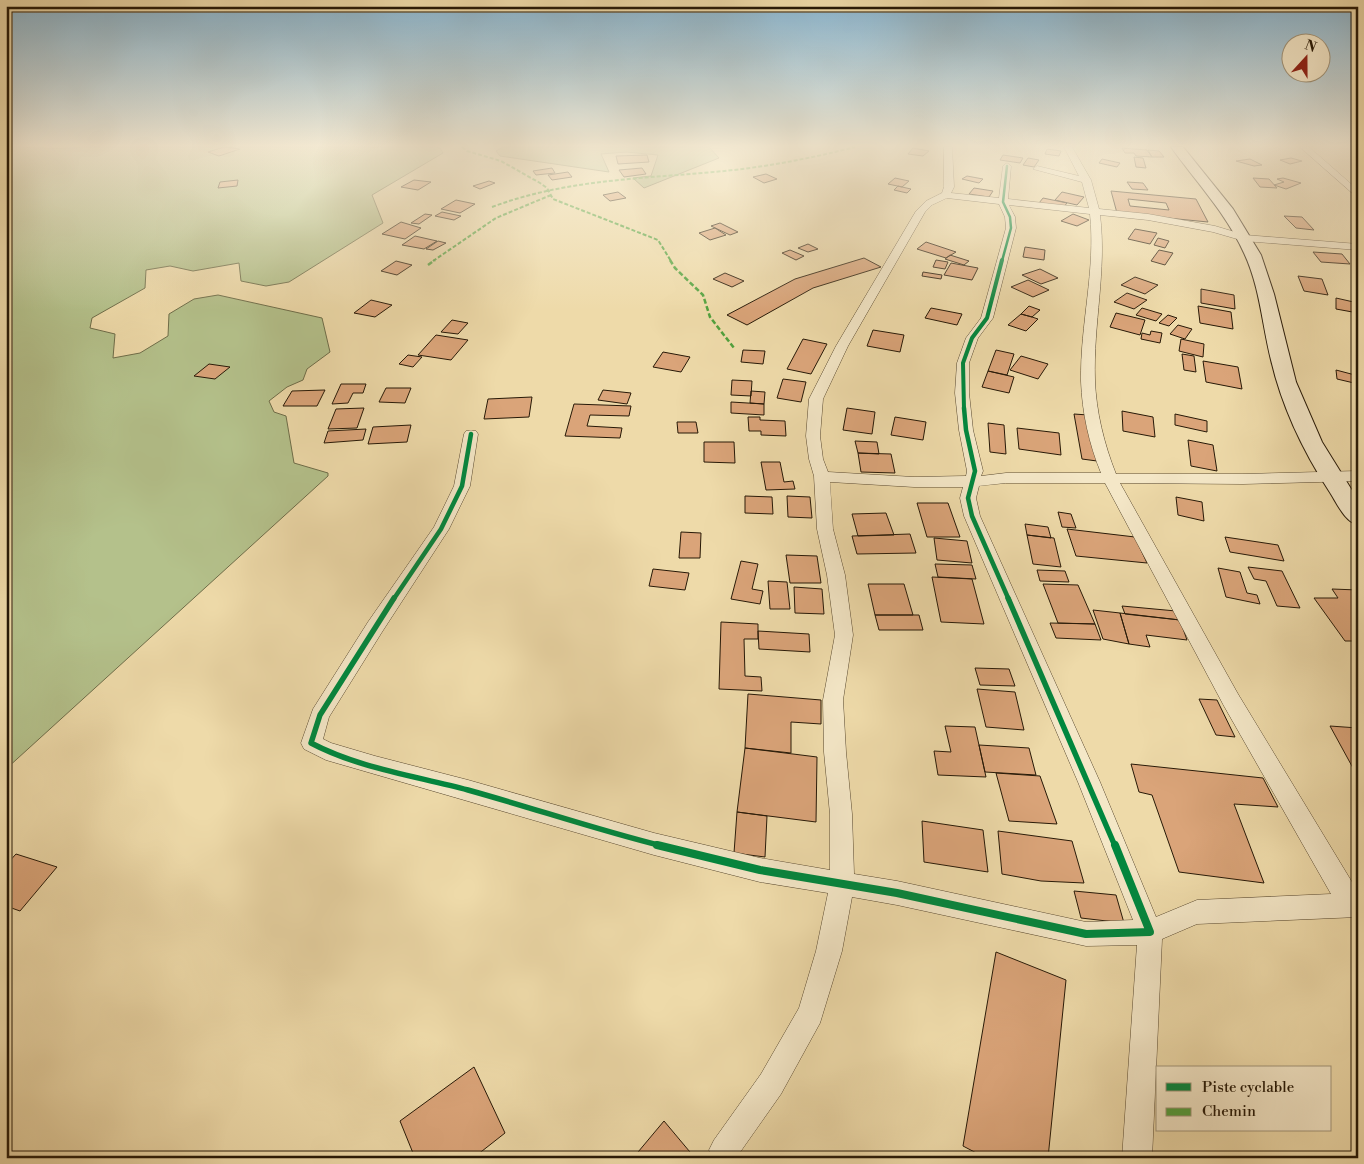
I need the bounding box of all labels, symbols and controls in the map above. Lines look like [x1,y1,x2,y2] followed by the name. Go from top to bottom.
[1282,32,1332,82] north arrow
[1302,36,1319,57] text: N
[1156,1066,1332,1132] legend
[1202,1078,1294,1097] text: Piste cyclable
[1202,1102,1256,1121] text: Chemin

